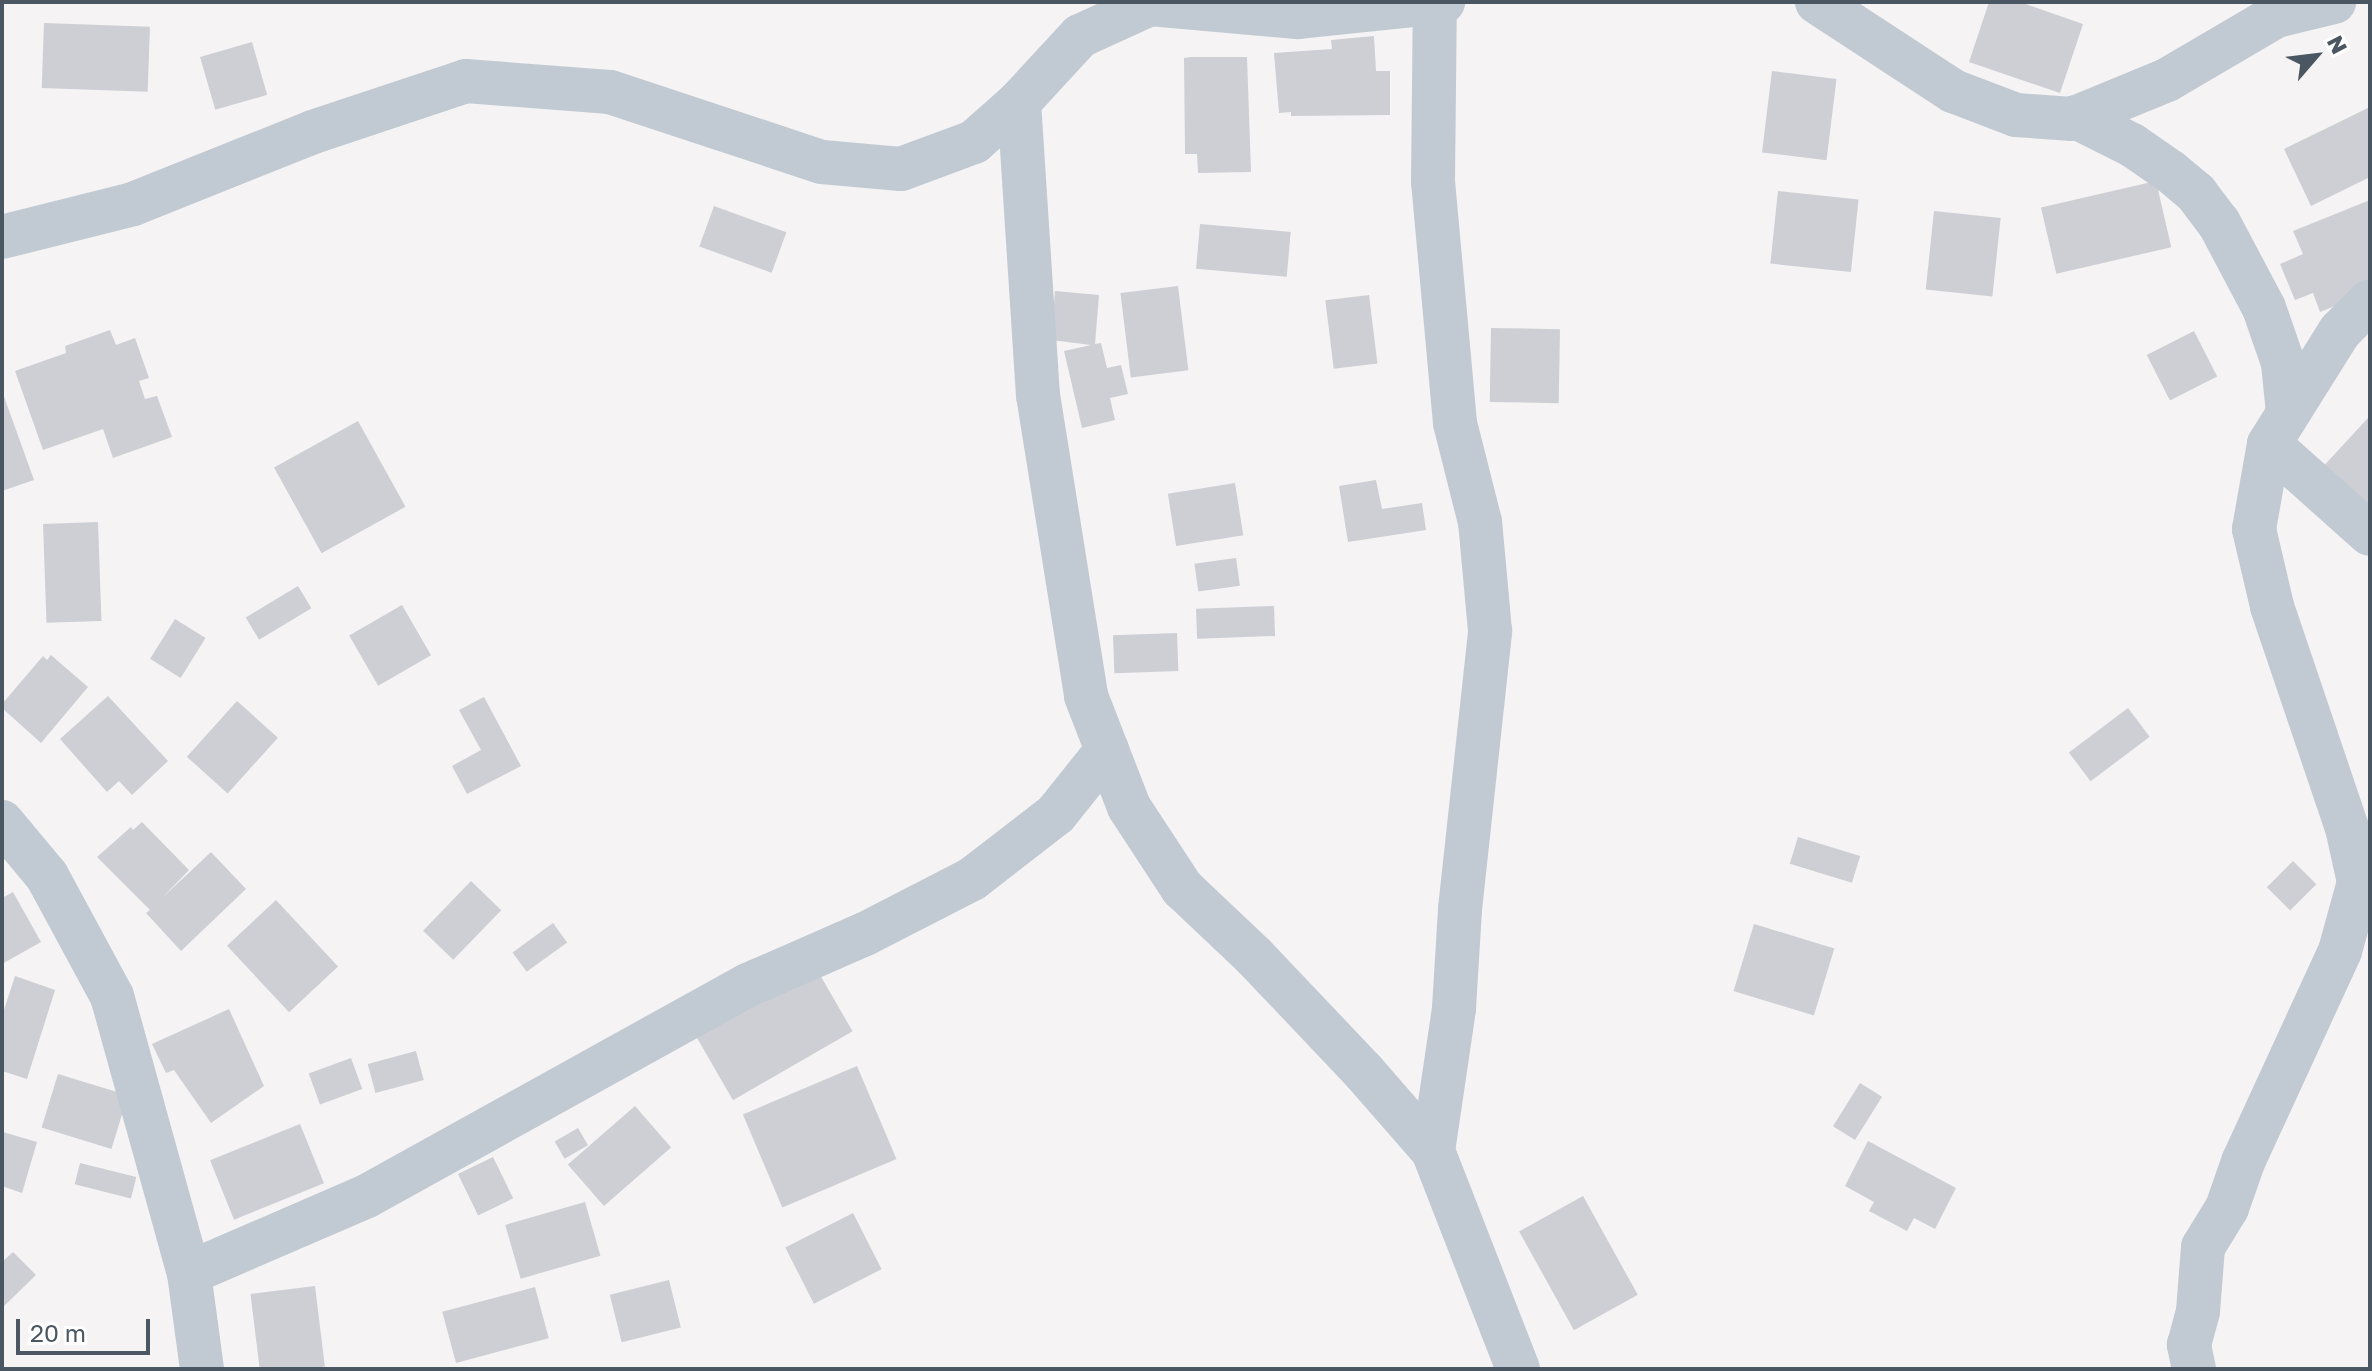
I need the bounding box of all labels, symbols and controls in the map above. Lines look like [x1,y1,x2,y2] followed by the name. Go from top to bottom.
[2276,16,2356,96] north arrow
[2322,31,2353,58] text: N
[20,1303,154,1353] scale bar
[30,1318,86,1347] text: 20 m

